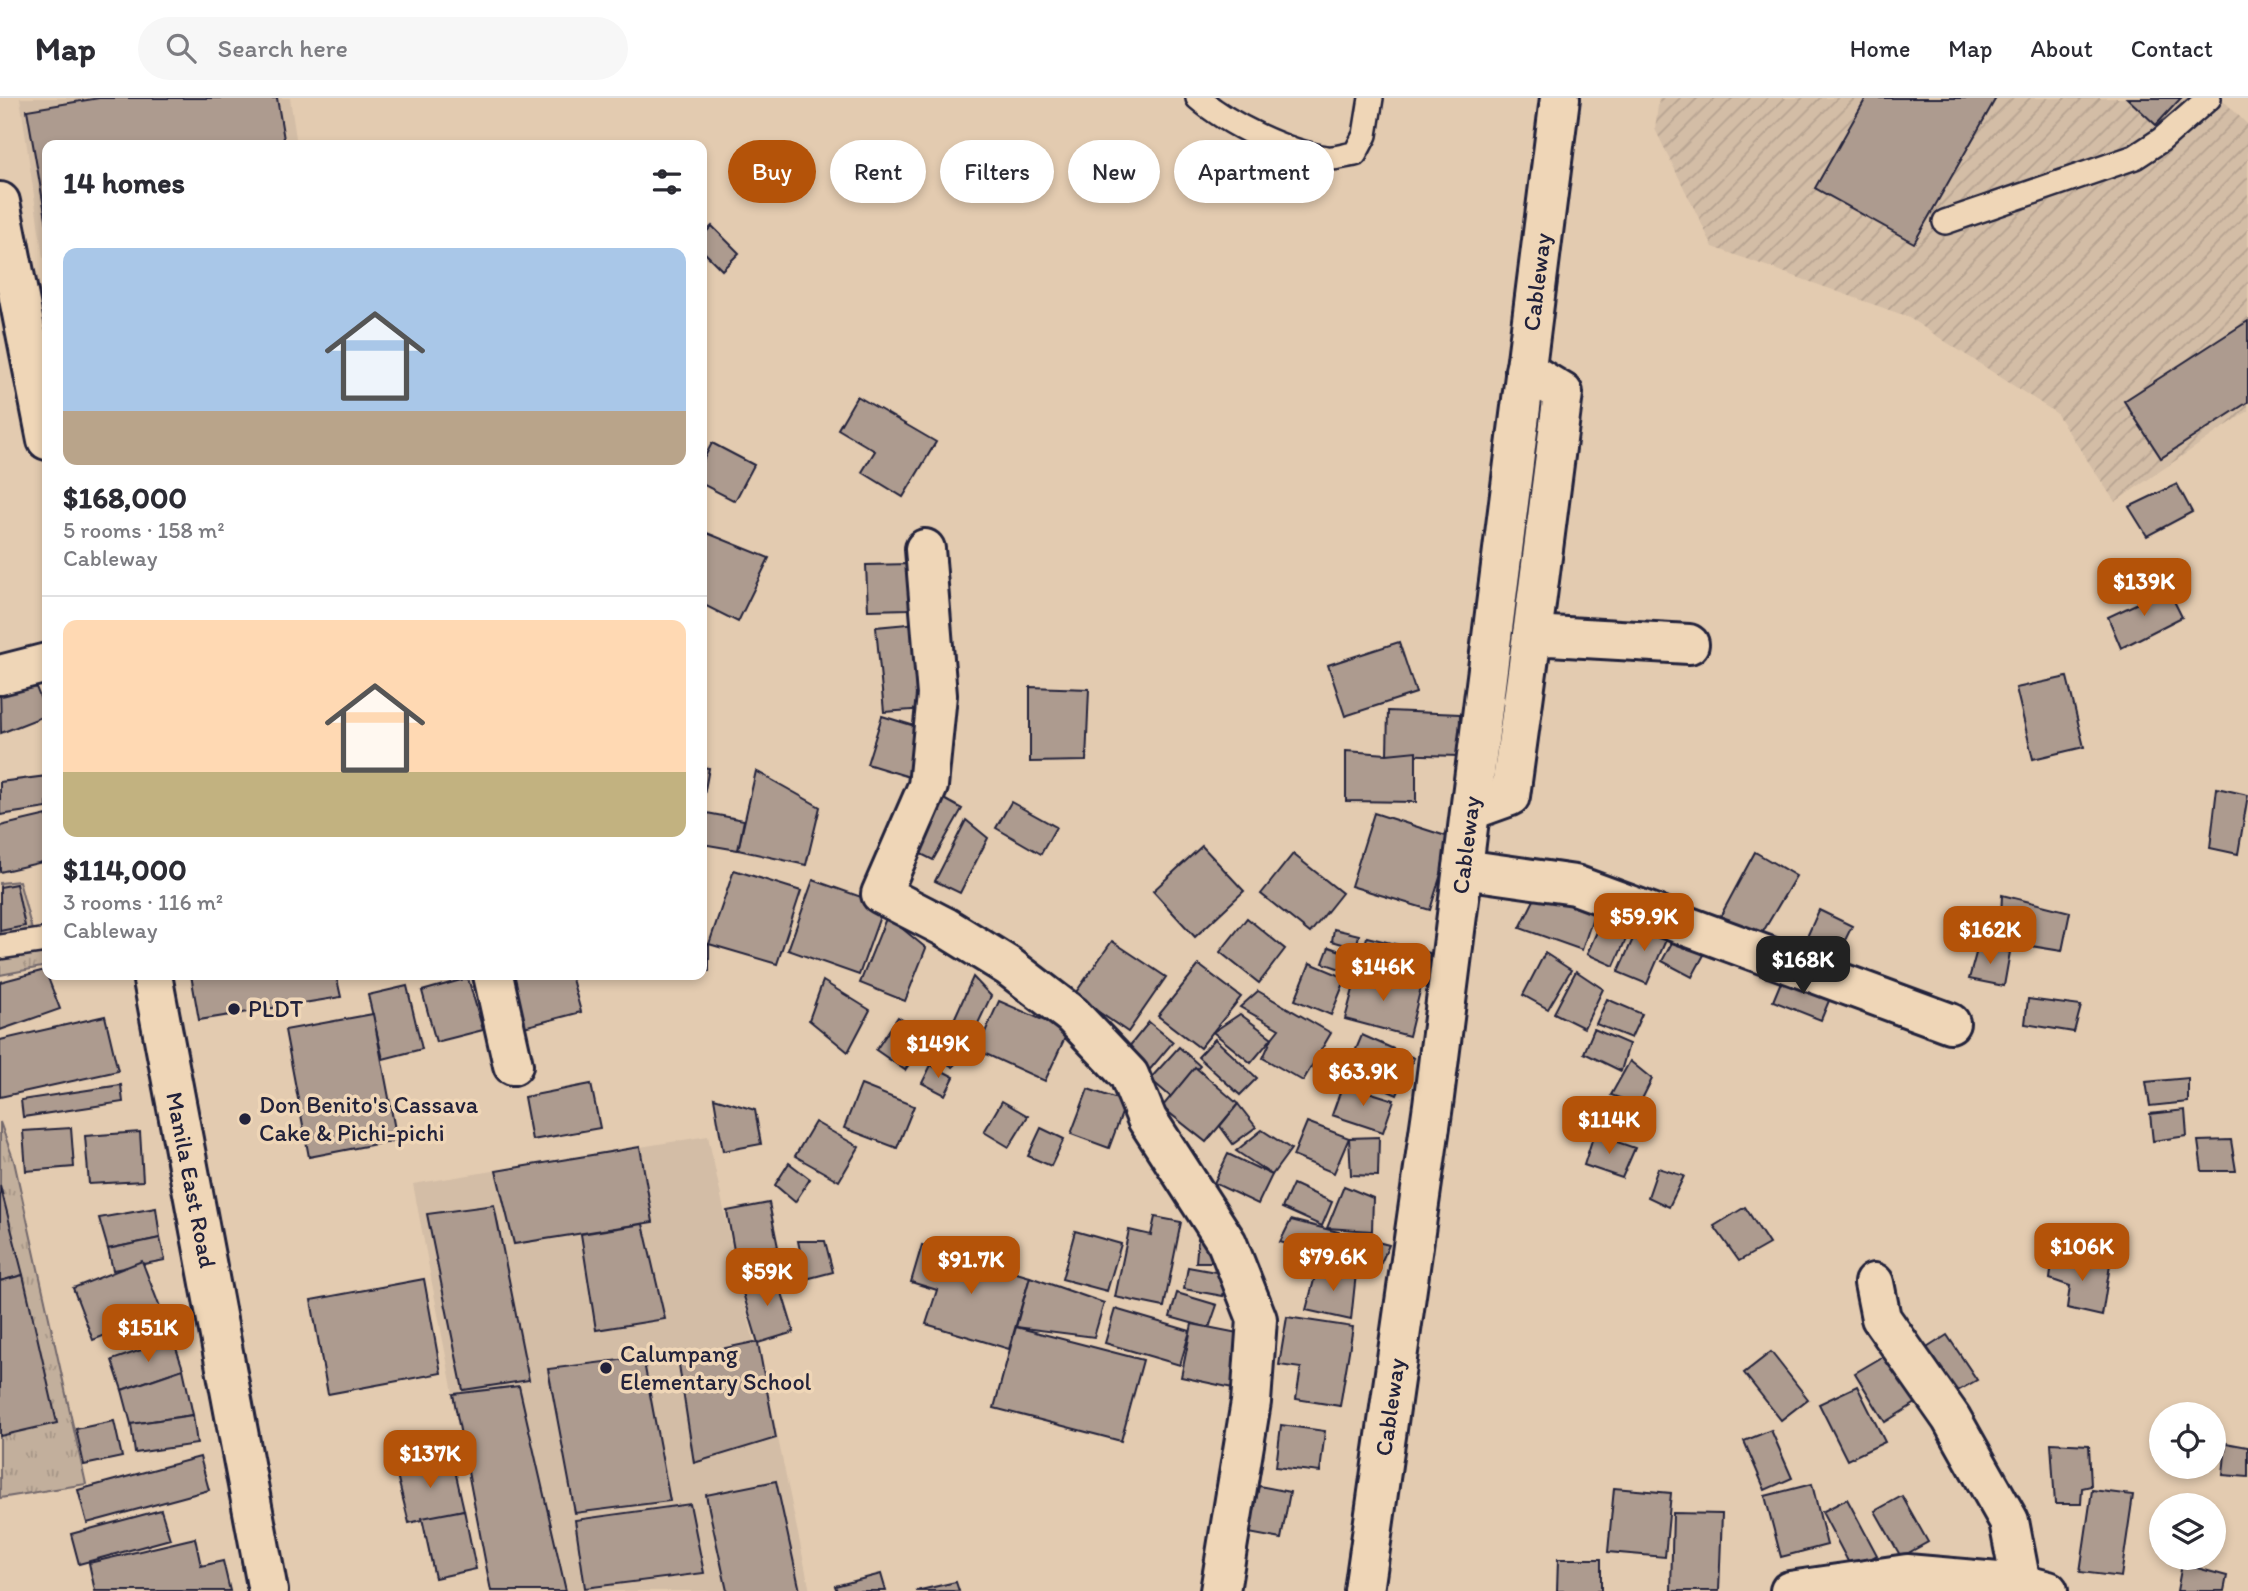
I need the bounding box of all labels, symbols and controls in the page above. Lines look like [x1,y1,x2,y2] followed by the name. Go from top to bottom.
[138,17,628,80] search box
[35,29,96,68] text: Map
[162,29,200,67] icon: search
[218,32,348,64] text: Search here
[1850,34,1910,63] text: Home
[1948,34,1992,63] text: Map
[2030,34,2093,63] text: About
[2131,34,2213,63] text: Contact
[728,140,816,203] chip: Buy
[830,140,926,203] chip: Rent
[940,140,1054,203] chip: Filters
[1068,140,1160,203] chip: New
[1174,140,1334,203] chip: Apartment
[648,163,686,201] icon: filters
[63,164,185,201] text: 14 homes
[1516,231,1557,333] street label: Cableway
[312,293,438,419] icon: home
[63,479,187,516] text: $168,000
[63,516,225,544] text: 5 rooms · 158 m²
[63,544,158,572] text: Cableway
[2095,559,2193,618] pin: $139K
[2113,567,2175,595] text: $139K
[312,665,438,791] icon: home
[1445,794,1486,896] street label: Cableway
[63,851,187,888] text: $114,000
[63,888,223,916] text: 3 rooms · 116 m²
[1587,894,1701,953] pin: $59.9K
[1610,902,1678,930] text: $59.9K
[1941,906,2039,966] pin: $162K
[1959,915,2021,943] text: $162K
[63,916,158,944] text: Cableway
[1754,936,1852,996] pin: $168K
[1334,944,1432,1003] pin: $146K
[1772,945,1834,973] text: $168K
[1351,952,1415,980] text: $146K
[248,994,304,1023] place label: PLDT
[226,1001,242,1017] marker: PLDT
[889,1020,987,1080] pin: $149K
[907,1029,969,1057] text: $149K
[1306,1048,1420,1108] pin: $63.9K
[1329,1057,1397,1085] text: $63.9K
[160,1089,223,1271] street label: Manila East Road
[259,1090,479,1147] place label: Don Benito's Cassava Cake & Pichi-pichi
[1560,1096,1658,1156] pin: $114K
[1578,1105,1640,1133] text: $114K
[237,1111,253,1127] marker: Don Benito's Cassava Cake & Pichi-pichi
[2033,1224,2131,1283] pin: $106K
[2050,1232,2114,1260] text: $106K
[1276,1234,1390,1293] pin: $79.6K
[914,1236,1028,1296] pin: $91.7K
[1299,1242,1367,1270] text: $79.6K
[938,1245,1004,1273] text: $91.7K
[726,1248,808,1308] pin: $59K
[742,1257,792,1285] text: $59K
[99,1304,197,1364] pin: $151K
[118,1313,178,1341] text: $151K
[620,1339,812,1396] place label: Calumpang Elementary School
[1368,1356,1411,1458] street label: Cableway
[598,1360,614,1376] marker: Calumpang Elementary School
[2149,1402,2226,1570] map controls
[2149,1402,2226,1479] button: locate
[381,1430,479,1490] pin: $137K
[400,1439,460,1467] text: $137K
[2149,1493,2226,1570] button: layers

